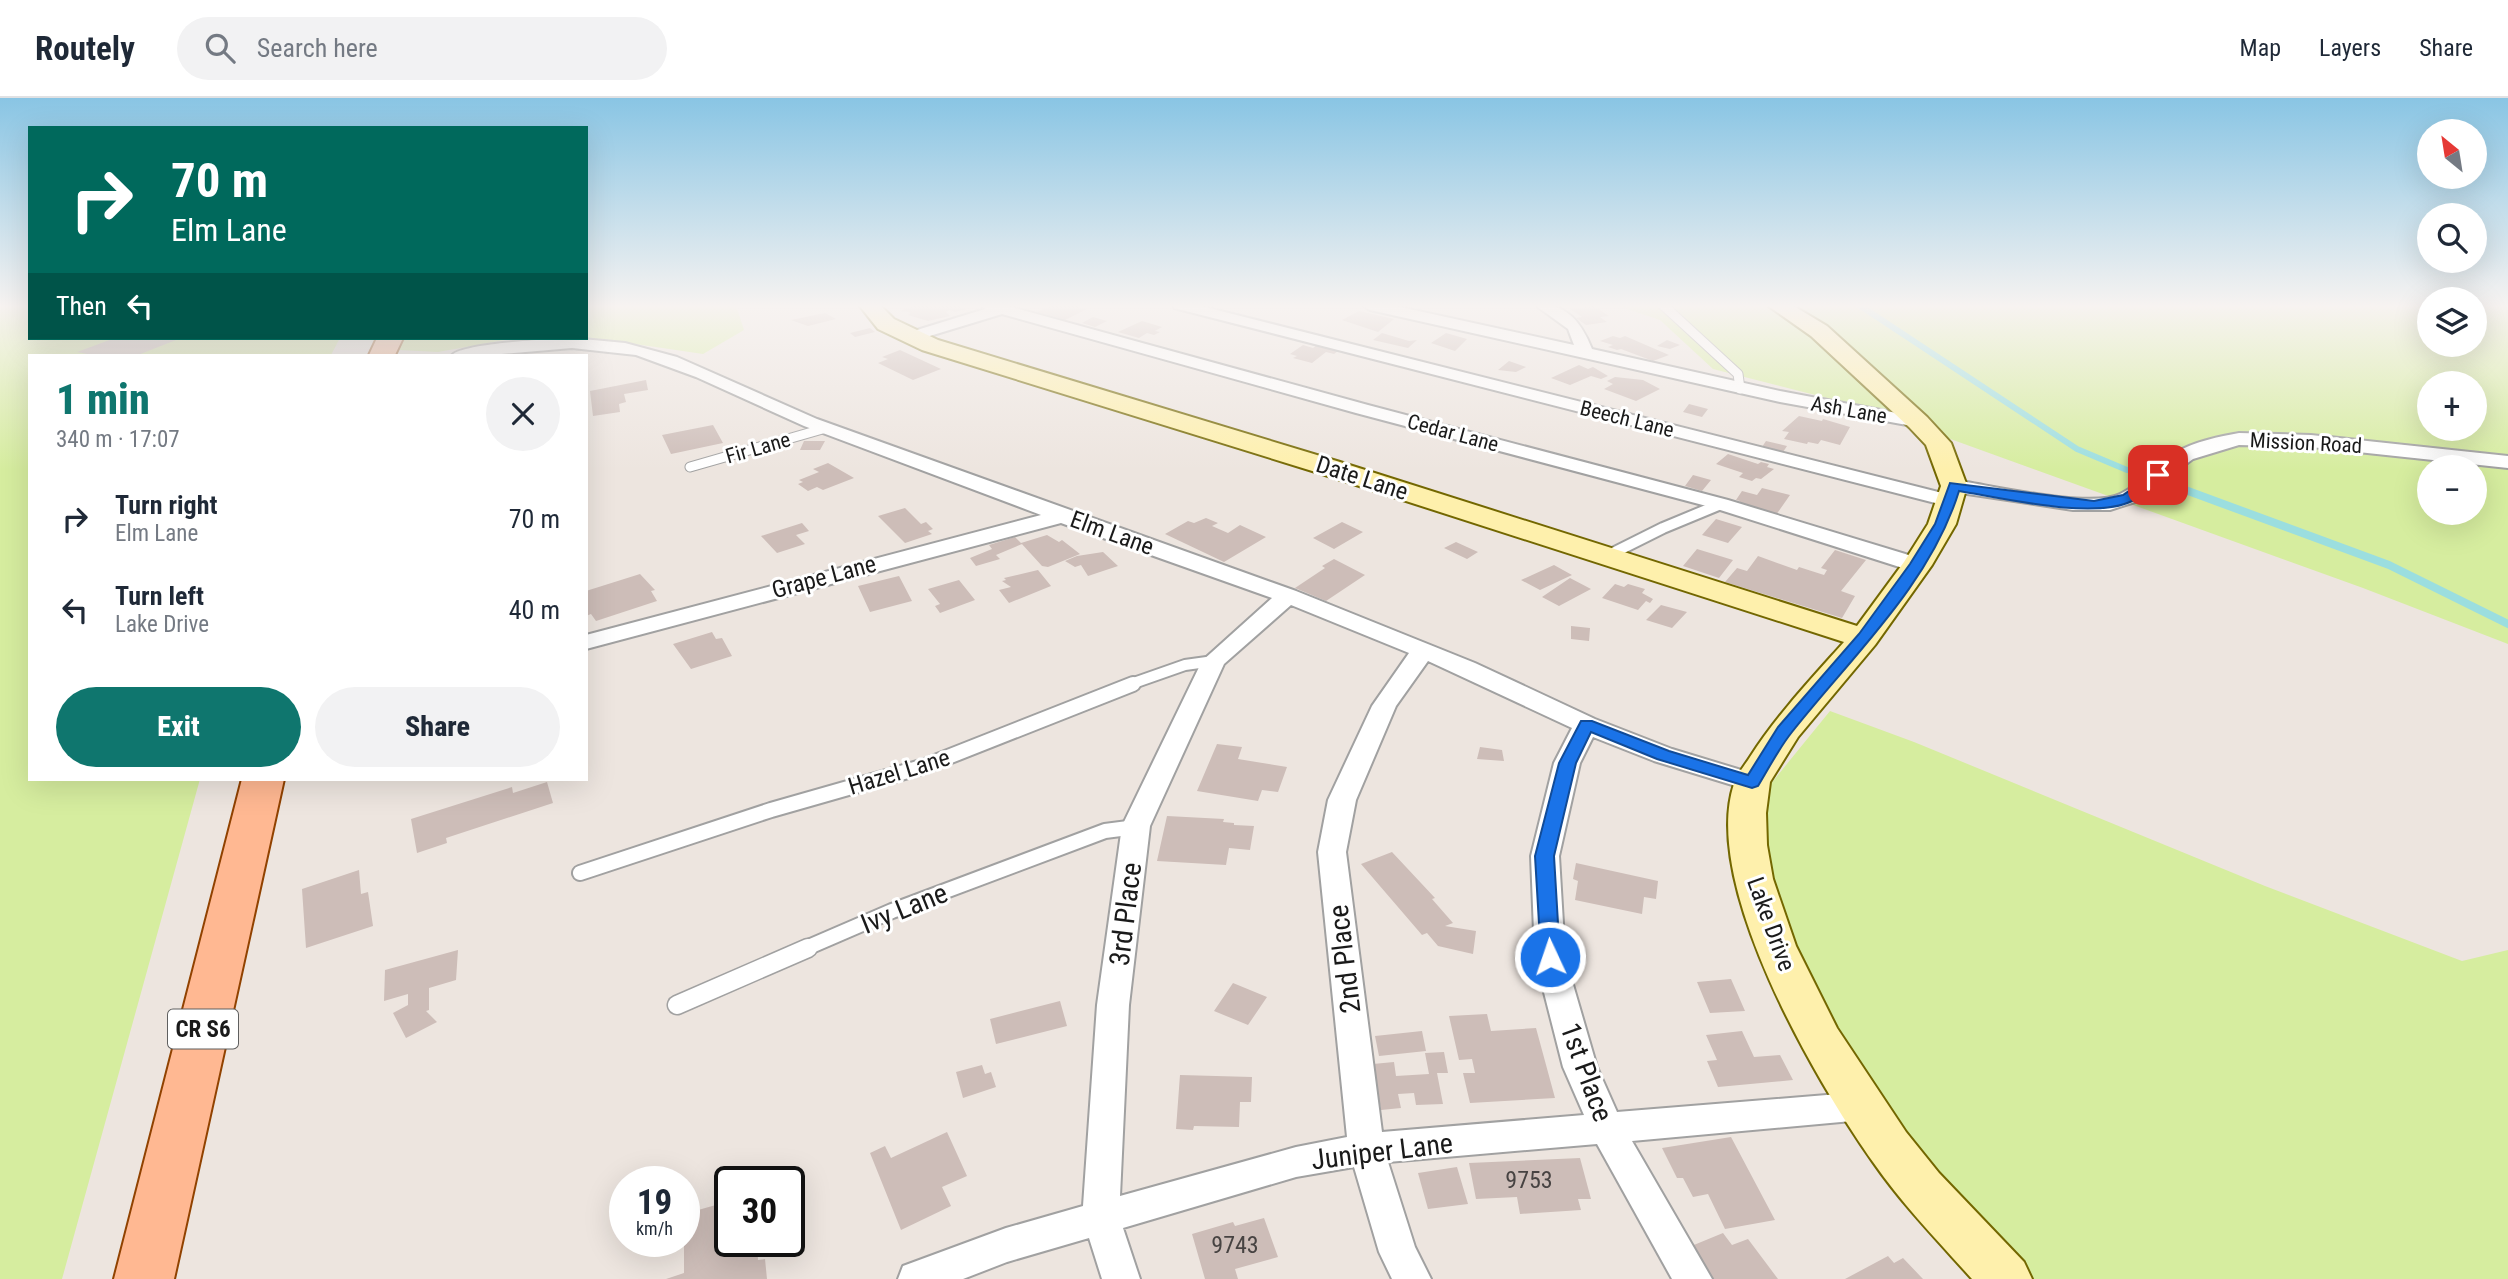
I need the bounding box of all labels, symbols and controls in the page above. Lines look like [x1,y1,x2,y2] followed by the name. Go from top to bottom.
[177,17,667,80] search box
[35,29,135,68] text: Routely
[201,29,239,67] icon: search
[257,33,378,63] text: Search here
[2240,34,2281,62] text: Map
[2319,34,2381,62] text: Layers
[2419,34,2473,62] text: Share
[2417,119,2487,189] north arrow
[2417,119,2487,525] map controls
[171,152,268,209] text: 70 m
[56,154,147,245] icon: right
[2417,203,2487,273] button: search
[171,211,287,249] text: Elm Lane
[121,287,159,325] icon: left
[2417,287,2487,357] button: layers
[56,291,107,321] text: Then
[2417,371,2487,441] button: +
[56,375,150,424] text: 1 min
[486,377,560,451] button: close
[1809,392,1889,429] street label: Ash Lane
[1578,396,1677,442] street label: Beech Lane
[1405,409,1501,457] street label: Cedar Lane
[56,426,180,453] text: 340 m · 17:07
[723,427,793,469] street label: Fir Lane
[2249,428,2363,458] street label: Mission Road
[2128,445,2188,505] pin
[1313,450,1411,506] street label: Date Lane
[2417,455,2487,525] button: −
[2139,456,2177,494] icon: arrive
[115,490,217,520] text: Turn right
[56,500,94,538] icon: right
[509,504,560,534] text: 70 m
[1066,505,1158,561] street label: Elm Lane
[115,520,198,547] text: Elm Lane
[769,550,879,604] street label: Grape Lane
[115,581,204,611] text: Turn left
[56,591,94,629] icon: left
[509,595,560,625] text: 40 m
[115,611,209,638] text: Lake Drive
[56,687,301,767] button: Exit
[315,687,560,767] button: Share
[845,743,953,801] street label: Hazel Lane
[1103,861,1148,968] street label: 3rd Place
[1741,873,1801,975] street label: Lake Drive
[856,876,952,941] street label: Ivy Lane
[1321,903,1368,1015] street label: 2nd Place
[1513,920,1587,994] position arrow
[168,1010,238,1048] road number: CR S6
[1553,1018,1620,1126] street label: 1st Place
[1309,1126,1455,1177] street label: Juniper Lane
[714,1166,805,1257] speed limit sign: 30
[1505,1166,1553,1194] house number: 9753
[637,1182,672,1223] text: 19
[636,1218,673,1239] text: km/h
[1211,1231,1259,1259] house number: 9743

